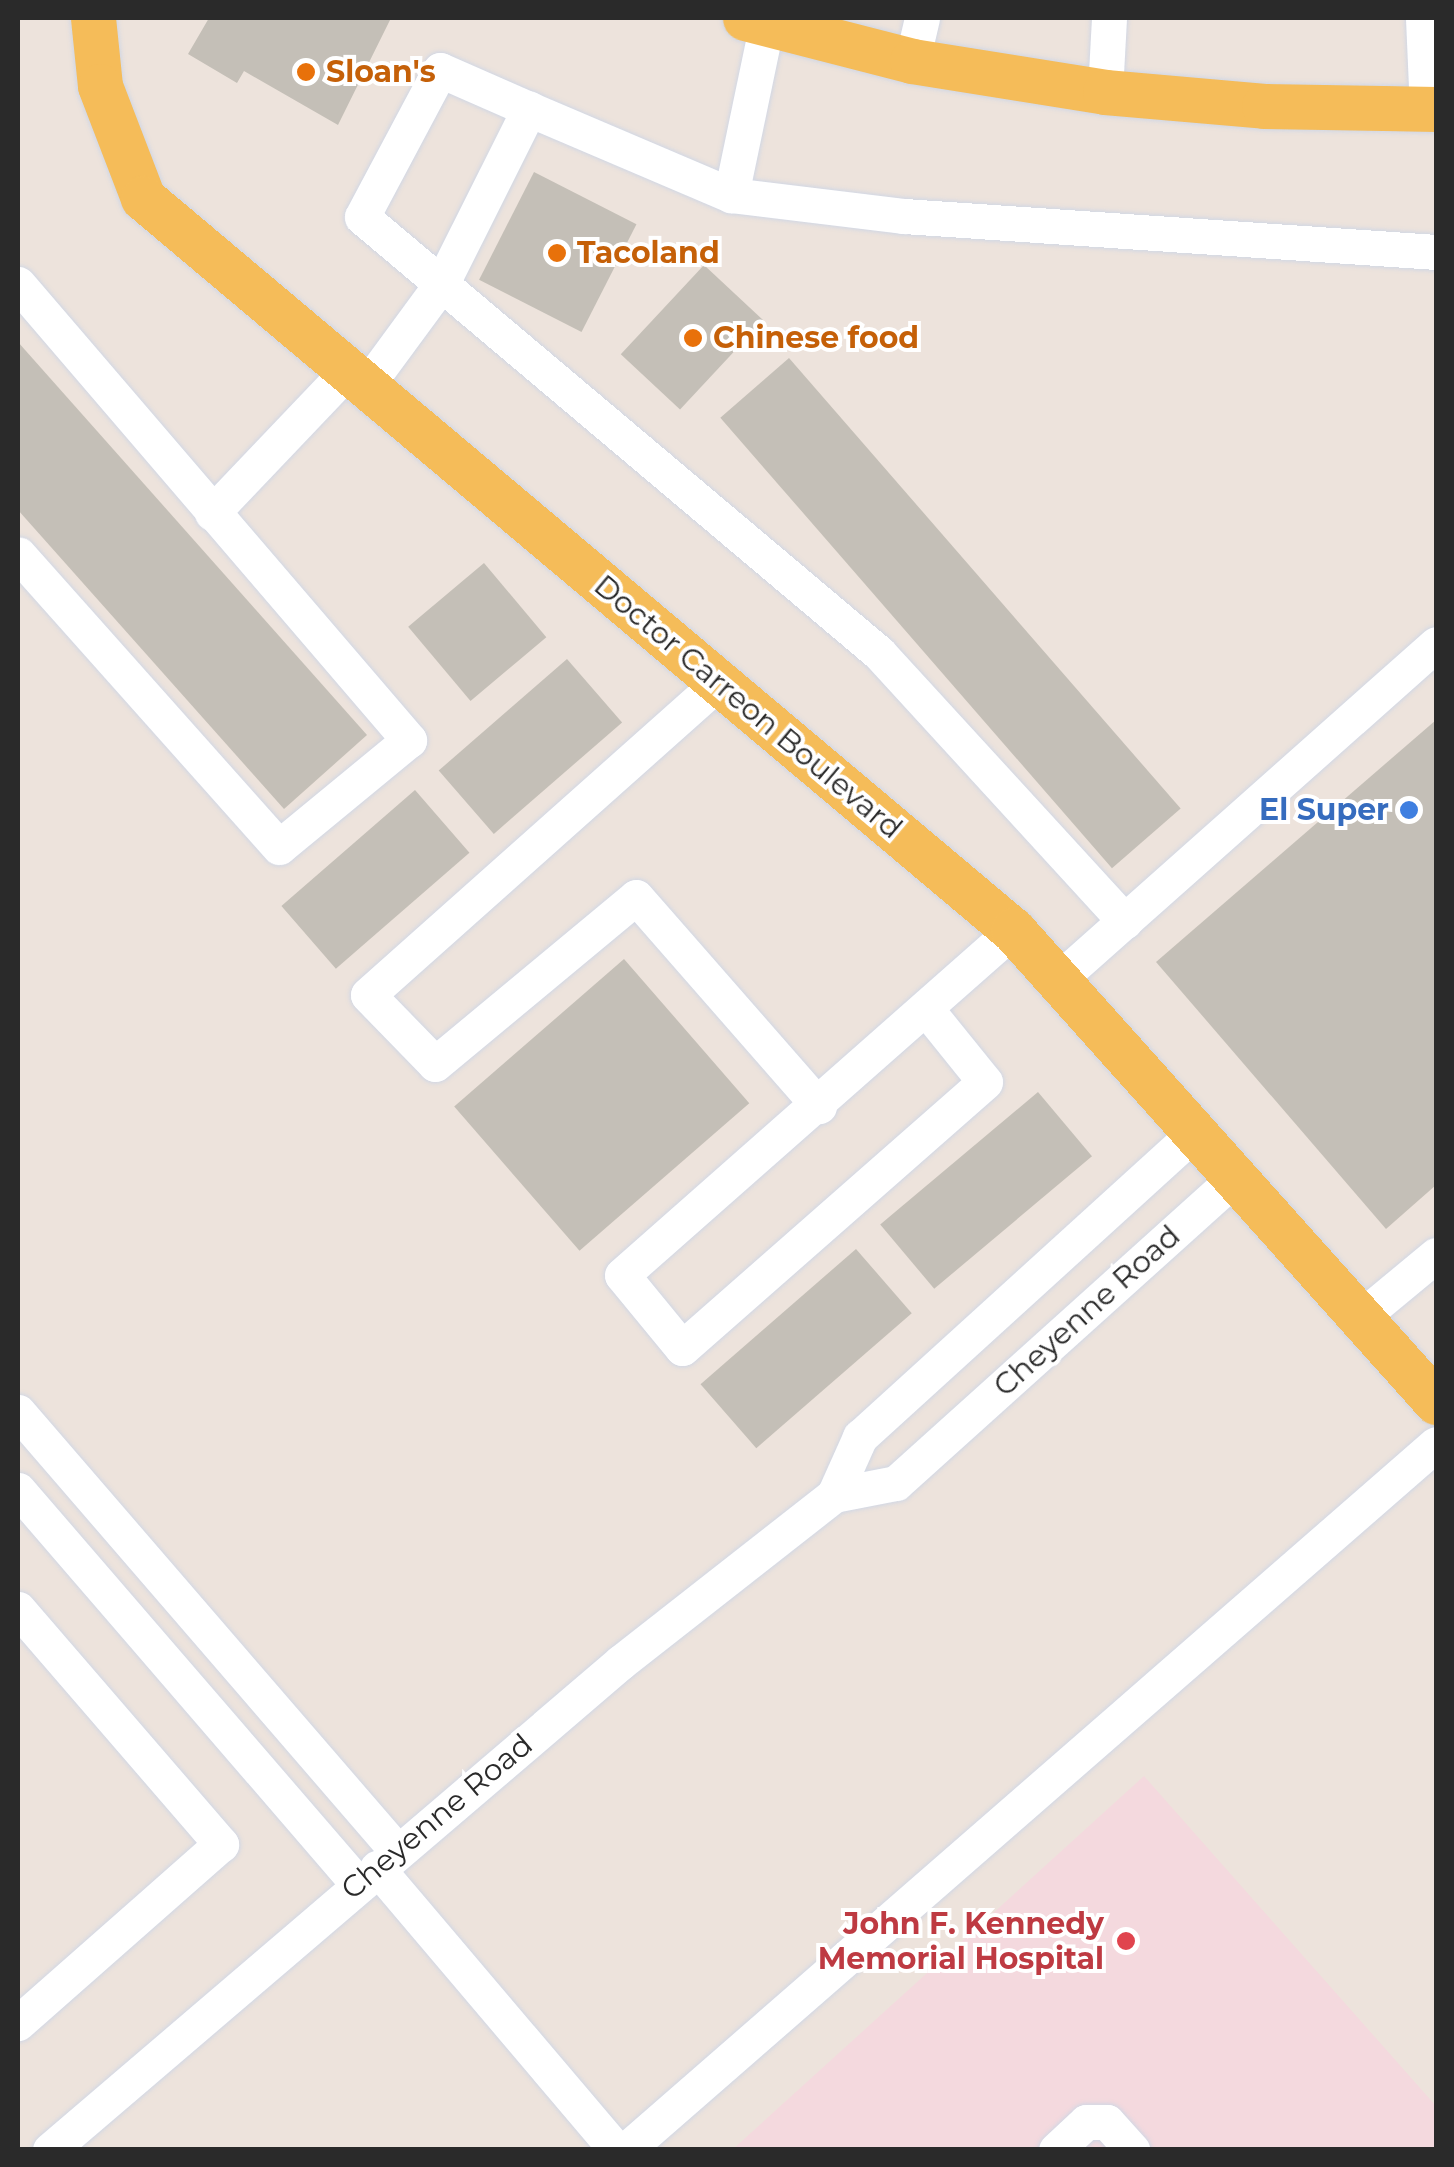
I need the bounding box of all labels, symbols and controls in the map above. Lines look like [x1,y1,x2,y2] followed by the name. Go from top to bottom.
[326,54,436,90] place label: Sloan's
[295,61,317,83] marker: Sloan's
[577,235,720,271] place label: Tacoland
[546,242,568,264] marker: Tacoland
[713,320,919,356] place label: Chinese food
[682,327,704,349] marker: Chinese food
[587,568,909,846] street label: Doctor Carreon Boulevard
[1259,792,1389,828] place label: El Super
[1398,799,1420,821] marker: El Super
[986,1218,1188,1404] street label: Cheyenne Road
[334,1727,540,1907] street label: Cheyenne Road
[818,1906,1104,1976] place label: John F. Kennedy Memorial Hospital
[1113,1928,1139,1954] marker: John F. Kennedy Memorial Hospital

